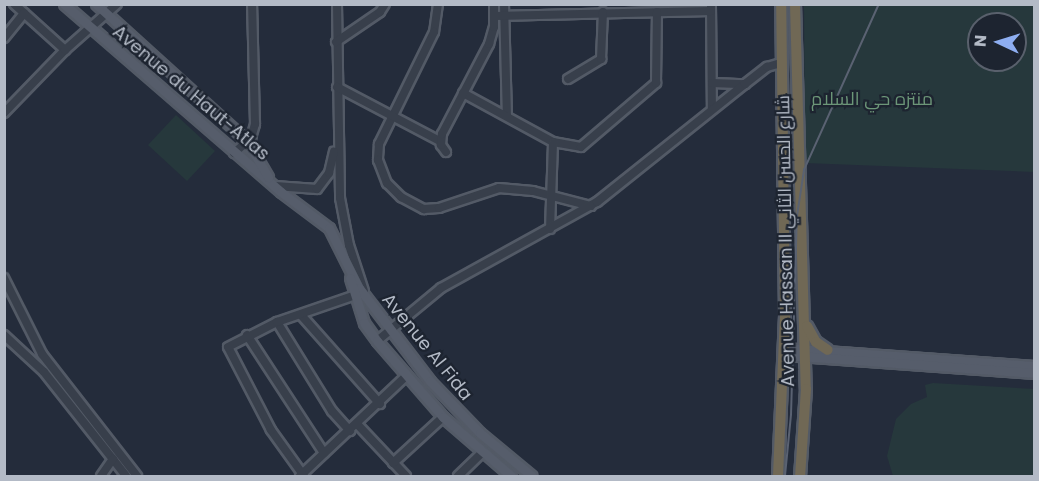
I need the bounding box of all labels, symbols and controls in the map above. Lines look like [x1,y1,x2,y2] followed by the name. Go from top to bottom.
[967,12,1027,72] north arrow
[108,21,274,165] street label: Avenue du Haut-Atlas
[969,34,992,48] text: N
[811,88,933,110] park label: منتزه حي السلام
[773,95,799,387] street label: Avenue Hassan II شارع الحسن الثاني
[377,289,477,405] street label: Avenue Al Fida

